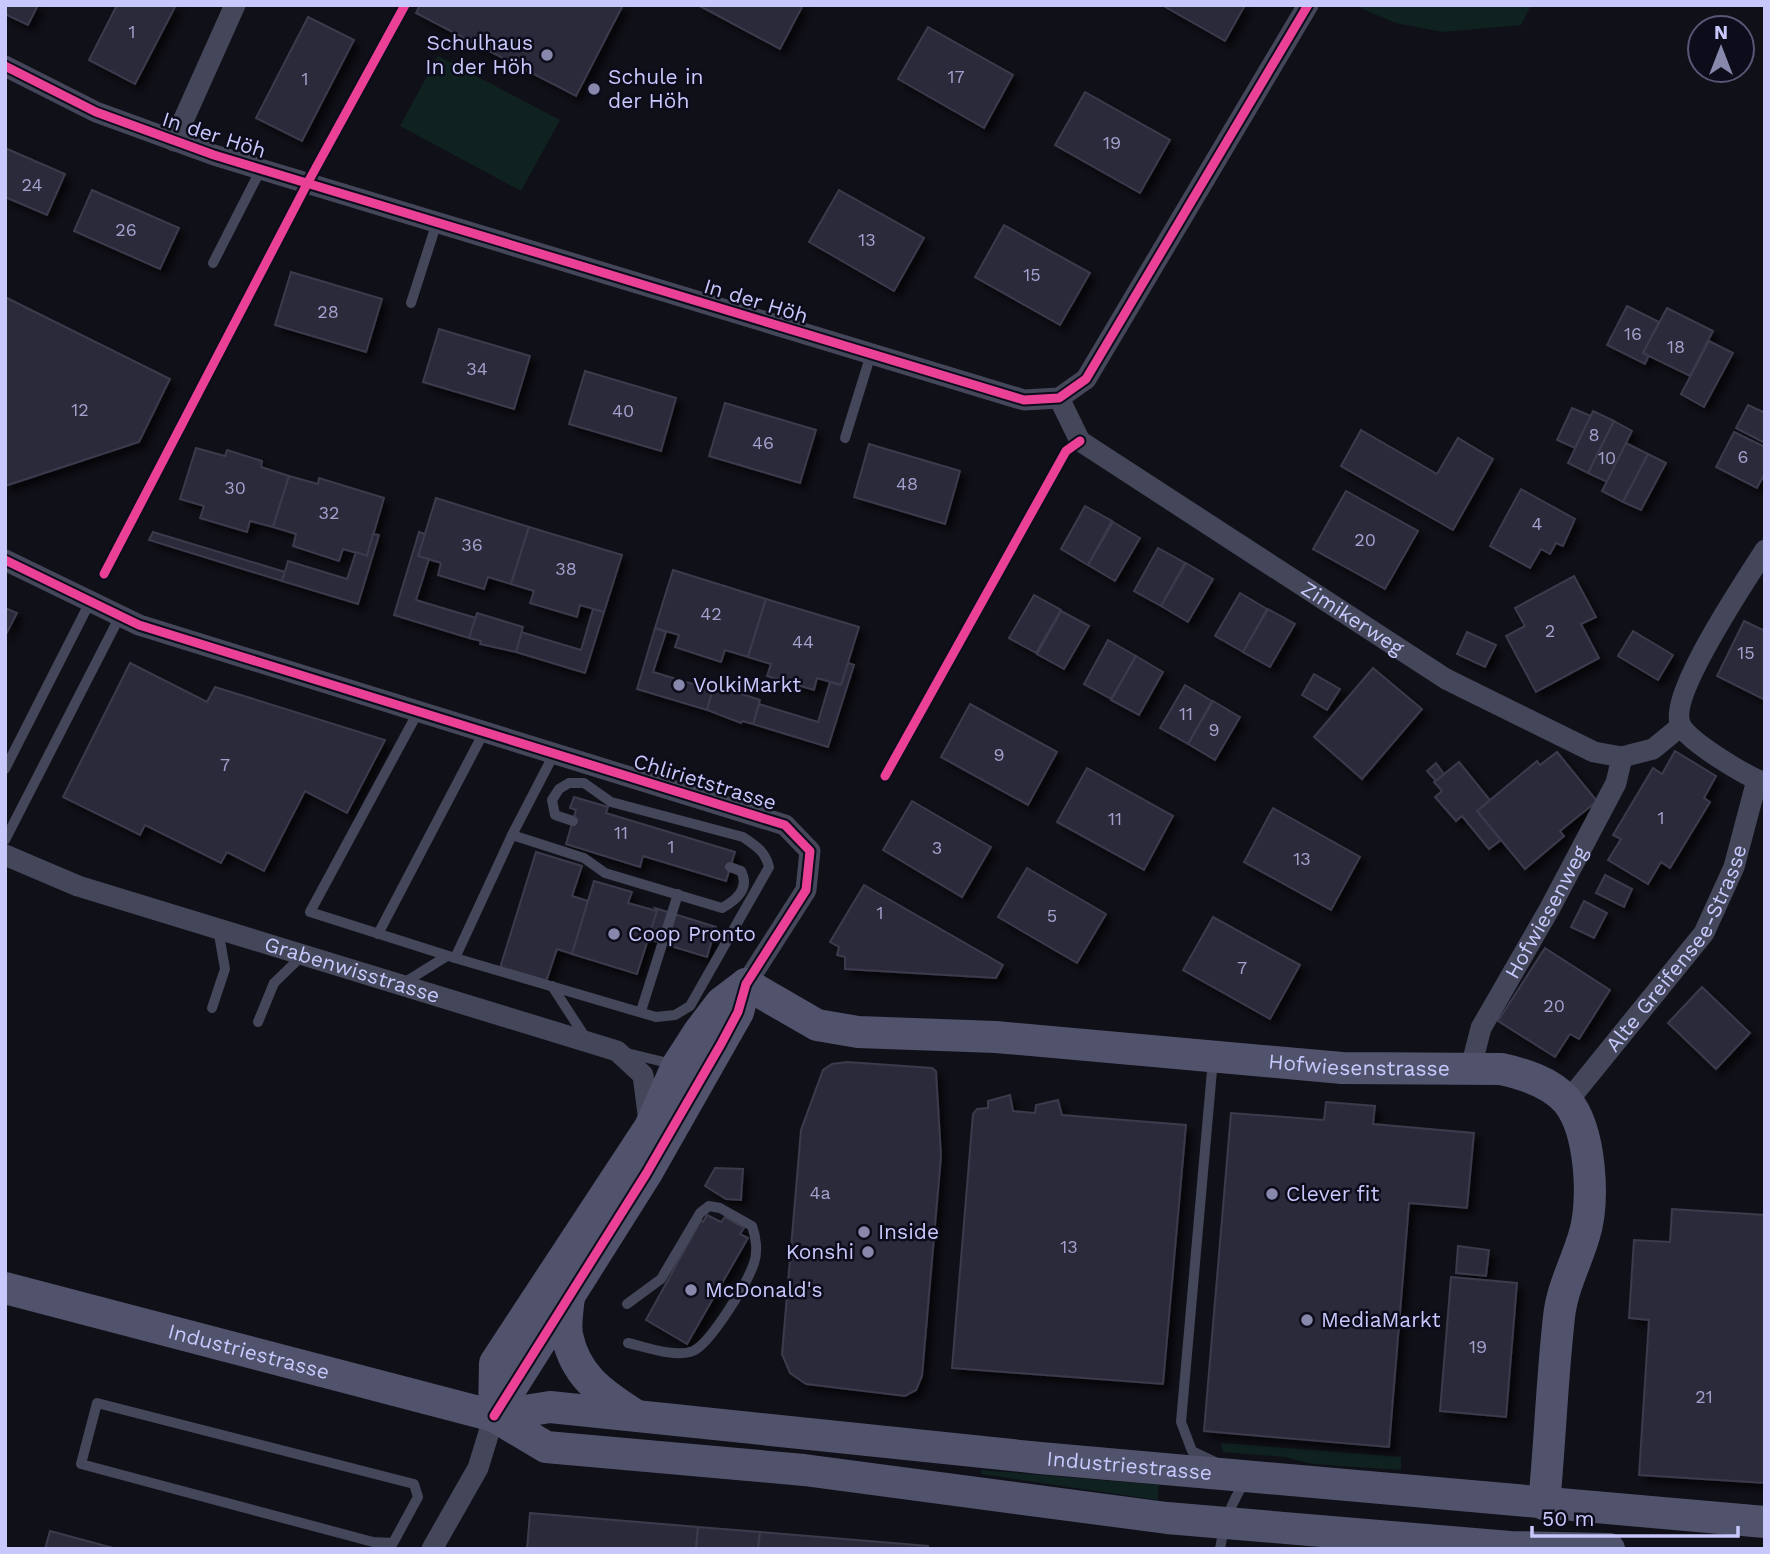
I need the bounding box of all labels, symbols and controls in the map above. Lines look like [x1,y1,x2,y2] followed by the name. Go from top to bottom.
[1686,14,1756,84] north arrow
[128,21,136,42] house number: 1
[1714,21,1728,44] text: N
[425,30,533,79] place label: Schulhaus In der Höh
[539,47,555,63] marker: Schulhaus In der Höh
[608,64,703,113] place label: Schule in der Höh
[947,66,965,87] house number: 17
[301,68,309,89] house number: 1
[586,81,602,97] marker: Schule in der Höh
[159,106,269,163] street label: In der Höh
[1103,132,1121,153] house number: 19
[22,174,42,195] house number: 24
[115,219,137,240] house number: 26
[858,229,876,250] house number: 13
[1023,264,1041,285] house number: 15
[701,273,811,328] street label: In der Höh
[317,301,339,322] house number: 28
[1624,323,1642,344] house number: 16
[1667,336,1685,357] house number: 18
[466,358,488,379] house number: 34
[71,399,89,420] house number: 12
[612,400,634,421] house number: 40
[1588,424,1600,445] house number: 8
[752,432,774,453] house number: 46
[1738,446,1748,467] house number: 6
[1598,447,1616,468] house number: 10
[896,473,918,494] house number: 48
[224,477,246,498] house number: 30
[319,502,340,523] house number: 32
[1532,513,1543,534] house number: 4
[1354,529,1376,550] house number: 20
[461,534,483,555] house number: 36
[555,558,577,579] house number: 38
[1297,575,1409,661] street label: Zimikerweg
[700,603,722,624] house number: 42
[1545,620,1555,641] house number: 2
[792,631,814,652] house number: 44
[1737,642,1755,663] house number: 15
[693,672,801,697] place label: VolkiMarkt
[671,677,687,693] marker: VolkiMarkt
[1179,703,1193,724] house number: 11
[1208,719,1220,740] house number: 9
[993,744,1005,765] house number: 9
[631,748,780,815] street label: Chlirietstrasse
[220,754,230,775] house number: 7
[1657,807,1665,828] house number: 1
[1108,808,1122,829] house number: 11
[614,822,628,843] house number: 11
[667,836,675,857] house number: 1
[932,837,942,858] house number: 3
[1499,841,1593,983] street label: Hofwiesenweg
[1600,842,1751,1057] street label: Alte Greifensee-Strasse
[1293,848,1311,869] house number: 13
[876,902,884,923] house number: 1
[1047,905,1057,926] house number: 5
[628,921,756,946] place label: Coop Pronto
[606,926,622,942] marker: Coop Pronto
[262,931,443,1008] street label: Grabenwisstrasse
[1237,957,1247,978] house number: 7
[1543,995,1565,1016] house number: 20
[1267,1048,1450,1081] street label: Hofwiesenstrasse
[1286,1181,1379,1206] place label: Clever fit
[809,1182,831,1203] house number: 4a
[1264,1186,1280,1202] marker: Clever fit
[878,1219,939,1244] place label: Inside
[856,1224,872,1240] marker: Inside
[1060,1236,1078,1257] house number: 13
[786,1239,854,1264] place label: Konshi
[860,1244,876,1260] marker: Konshi
[705,1277,822,1302] place label: McDonald's
[683,1282,699,1298] marker: McDonald's
[1321,1307,1441,1332] place label: MediaMarkt
[1299,1312,1315,1328] marker: MediaMarkt
[166,1318,332,1384] street label: Industriestrasse
[1469,1336,1487,1357] house number: 19
[1695,1386,1713,1407] house number: 21
[1046,1446,1213,1485] street label: Industriestrasse
[1532,1494,1738,1538] scale bar
[1542,1506,1594,1531] text: 50 m

